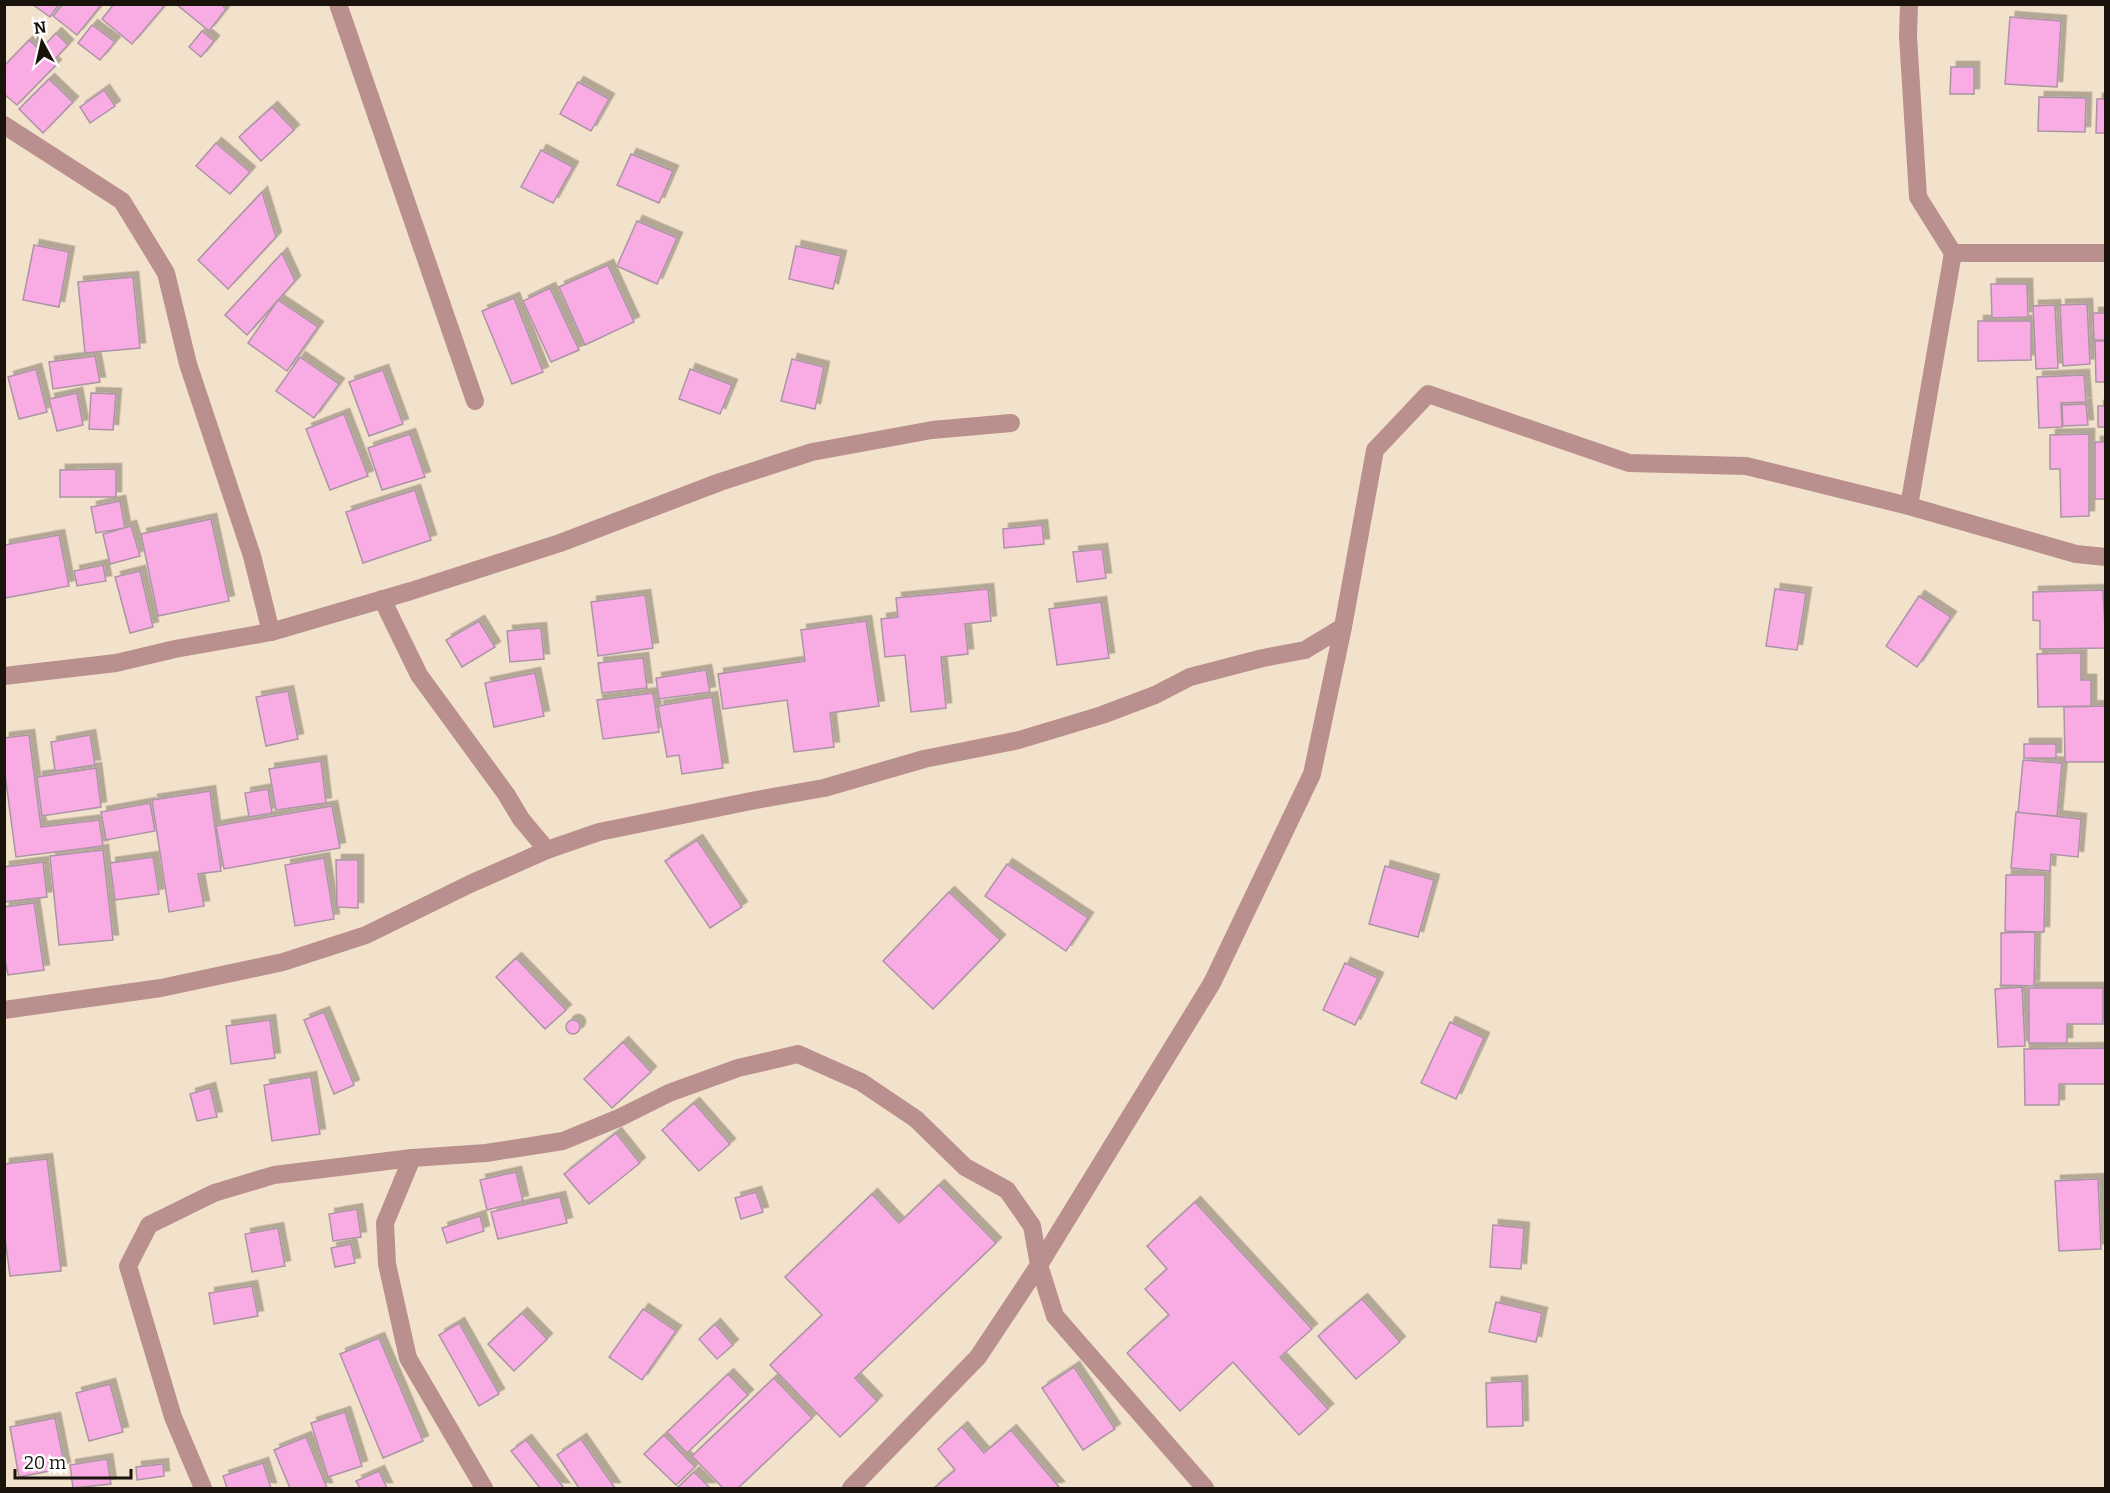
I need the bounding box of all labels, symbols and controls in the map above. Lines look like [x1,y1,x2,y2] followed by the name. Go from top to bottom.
[12,12,72,72] north arrow
[33,17,47,38] text: N
[15,1442,130,1480] scale bar
[24,1452,66,1474] text: 20 m

